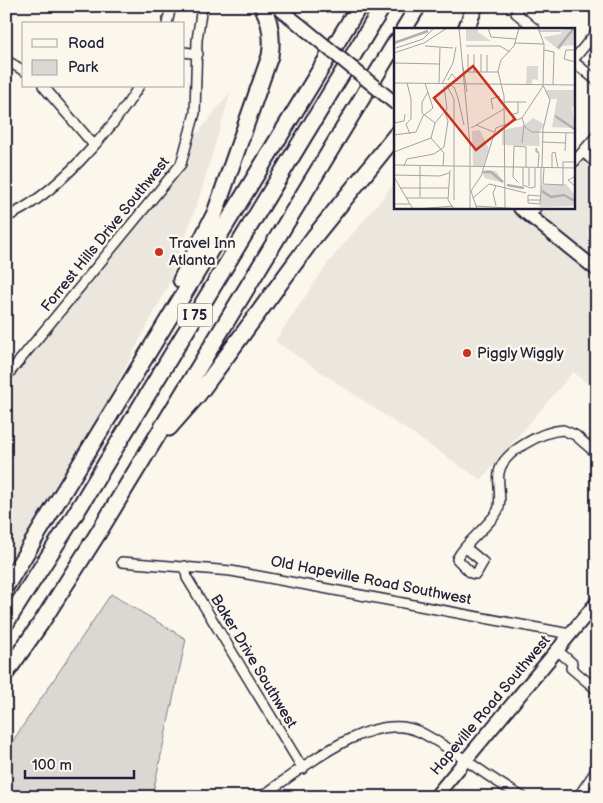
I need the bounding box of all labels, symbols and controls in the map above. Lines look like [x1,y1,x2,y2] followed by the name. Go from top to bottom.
[22,22,185,88] legend
[394,28,576,209] inset map
[68,34,104,53] text: Road
[68,58,99,77] text: Park
[37,153,174,316] street label: Forrest Hills Drive Southwest
[169,234,236,270] place label: Travel Inn Atlanta
[153,246,165,258] marker: Travel Inn Atlanta
[178,304,212,326] road number: I 75
[477,344,564,363] place label: Piggly Wiggly
[461,347,473,359] marker: Piggly Wiggly
[269,552,473,609] street label: Old Hapeville Road Southwest
[206,591,301,732] street label: Baker Drive Southwest
[426,631,555,779] street label: Hapeville Road Southwest
[25,748,134,780] scale bar
[32,756,72,775] text: 100 m

